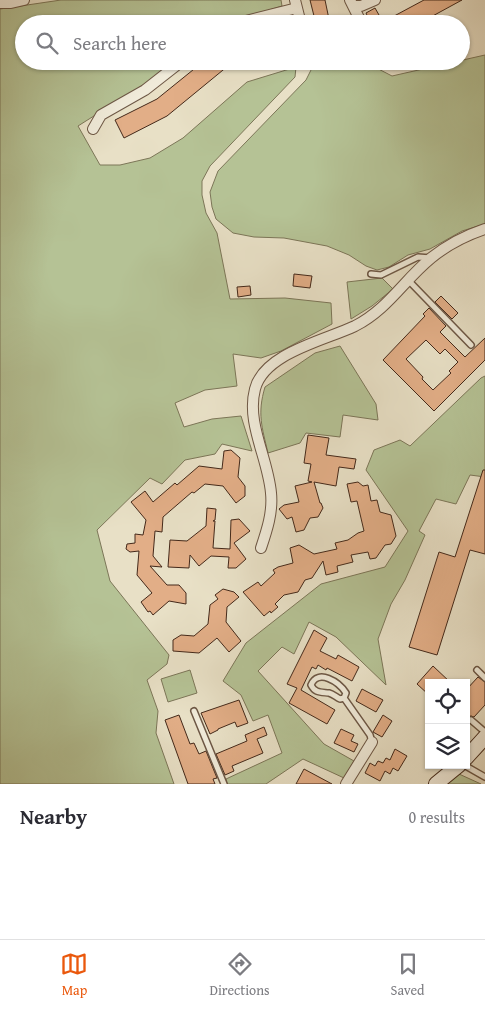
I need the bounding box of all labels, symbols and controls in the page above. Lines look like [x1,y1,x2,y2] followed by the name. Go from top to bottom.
[15,15,470,70] search box
[33,29,61,57] icon: search
[73,29,167,57] text: Search here
[425,679,470,769] map controls
[425,679,470,724] button: locate
[425,724,470,769] button: layers
[20,801,87,832] text: Nearby
[408,805,465,829] text: 0 results
[60,950,88,1000] tab: Map
[209,950,270,1000] tab: Directions
[391,950,425,1000] tab: Saved

